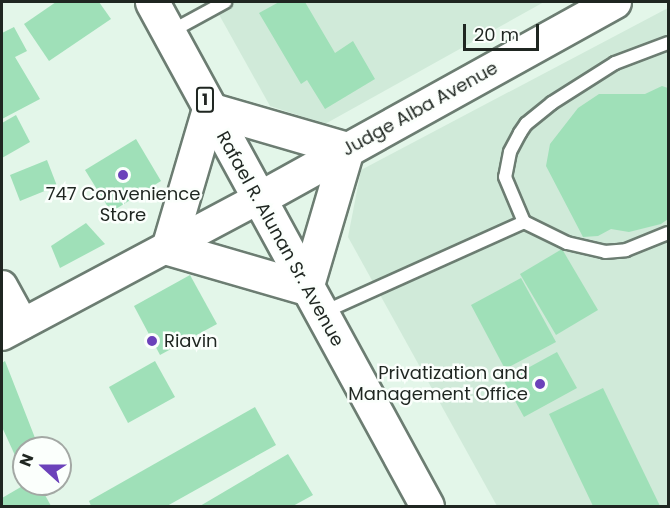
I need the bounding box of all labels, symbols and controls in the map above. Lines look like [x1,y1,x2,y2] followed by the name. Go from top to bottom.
[466,12,542,50] scale bar
[474,22,519,47] text: 20 m
[338,57,502,161] street label: Judge Alba Avenue
[194,87,216,113] road number: 1
[212,128,348,350] street label: Rafael R. Alunan Sr. Avenue
[116,168,130,182] marker: 747 Convenience Store
[46,184,200,226] place label: 747 Convenience Store
[164,330,218,352] place label: Riavin
[145,334,159,348] marker: Riavin
[348,363,528,406] place label: Privatization and Management Office
[533,377,547,391] marker: Privatization and Management Office
[12,436,72,496] north arrow
[14,450,39,470] text: N

